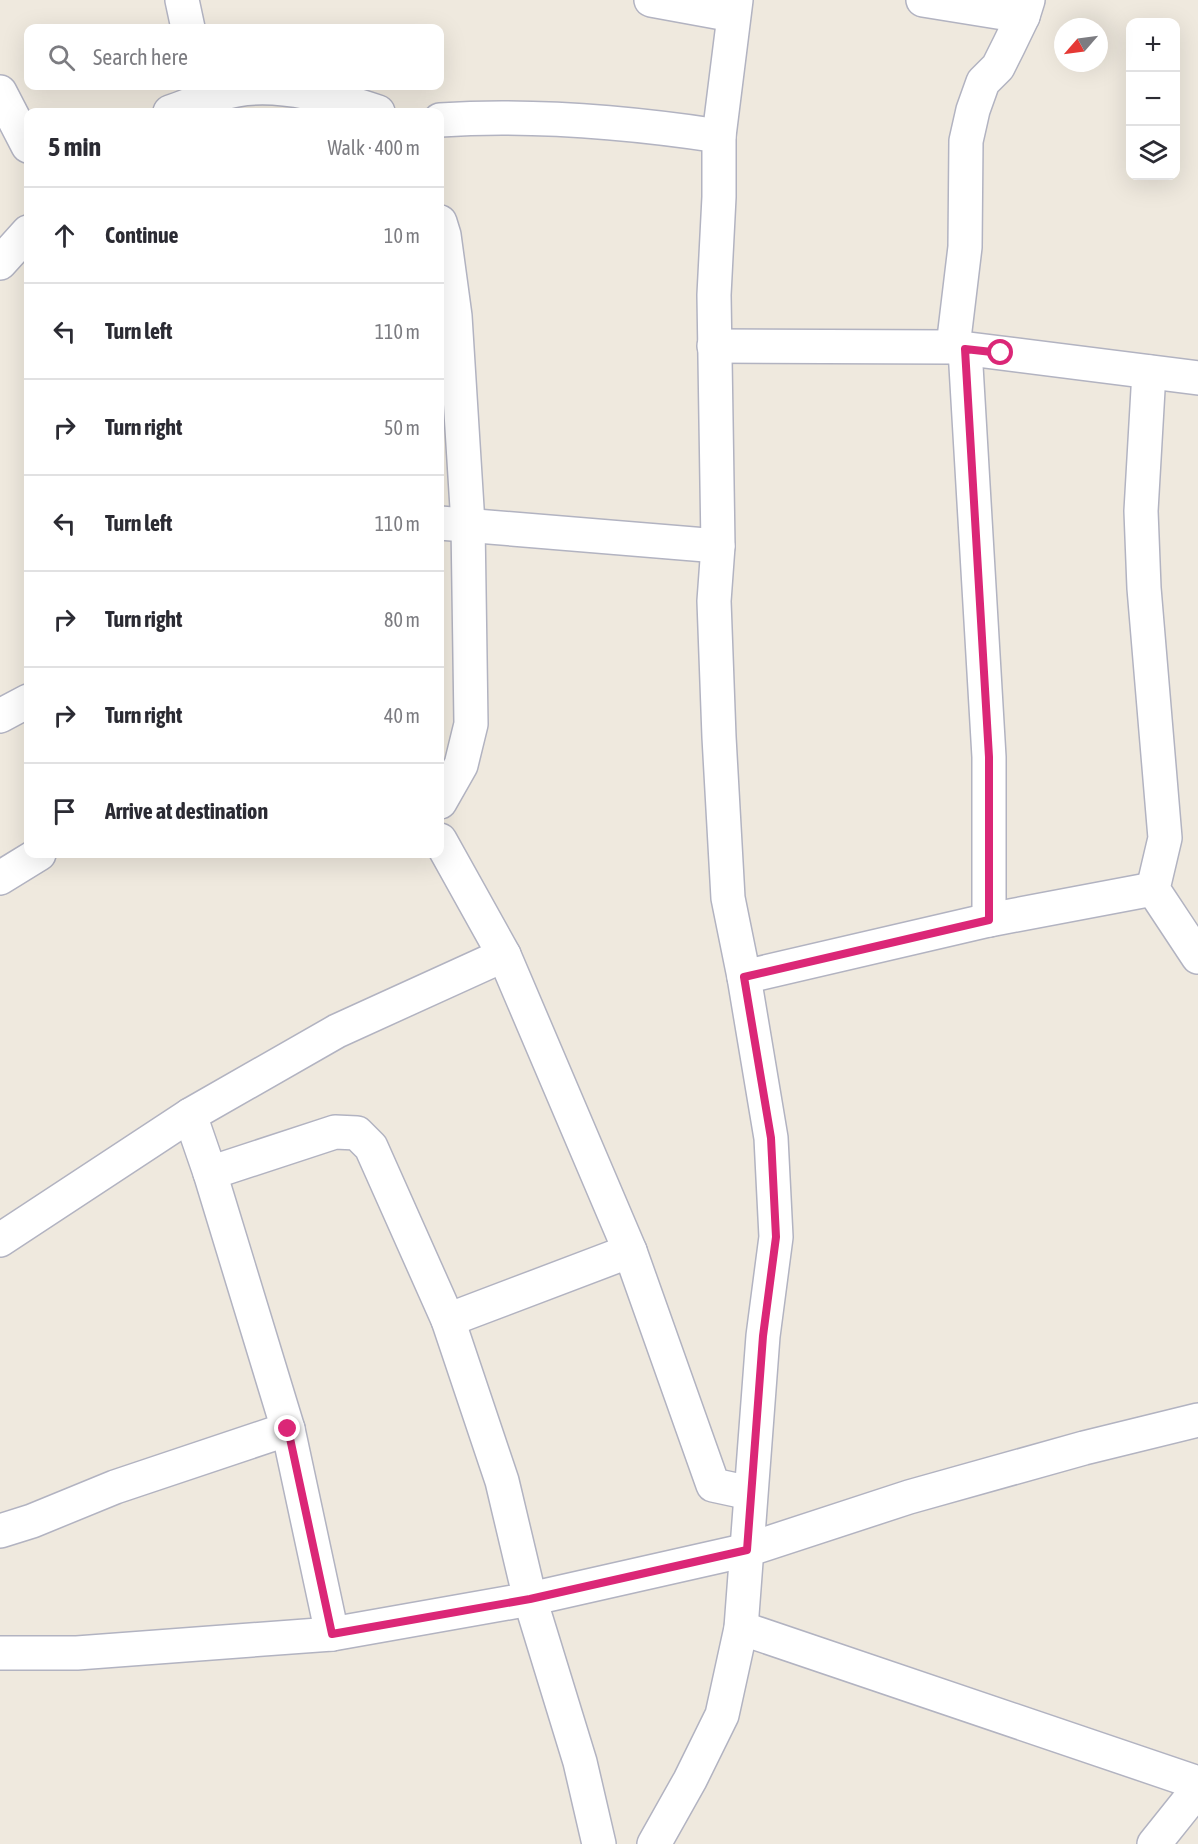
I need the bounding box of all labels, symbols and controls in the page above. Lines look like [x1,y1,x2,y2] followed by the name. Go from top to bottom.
[1054,18,1108,72] north arrow
[1126,18,1180,180] map controls
[1126,18,1180,72] button: +
[24,24,444,90] search box
[45,41,78,74] icon: search
[93,44,188,70] text: Search here
[1126,72,1180,126] button: −
[1126,126,1180,180] button: layers
[48,132,101,162] text: 5 min
[328,136,420,159] text: Walk · 400 m
[48,219,81,252] icon: ahead
[105,222,179,248] text: Continue
[384,224,420,247] text: 10 m
[48,315,81,348] icon: left
[105,318,172,344] text: Turn left
[375,320,420,343] text: 110 m
[987,339,1013,365] route start
[48,411,81,444] icon: right
[105,414,182,440] text: Turn right
[384,416,420,439] text: 50 m
[48,507,81,540] icon: left
[105,510,172,536] text: Turn left
[375,512,420,535] text: 110 m
[48,603,81,636] icon: right
[105,606,182,632] text: Turn right
[384,608,420,631] text: 80 m
[48,699,81,732] icon: right
[105,702,182,728] text: Turn right
[384,704,420,727] text: 40 m
[48,795,81,828] icon: arrive
[105,798,268,824] text: Arrive at destination
[274,1415,300,1441] route end

